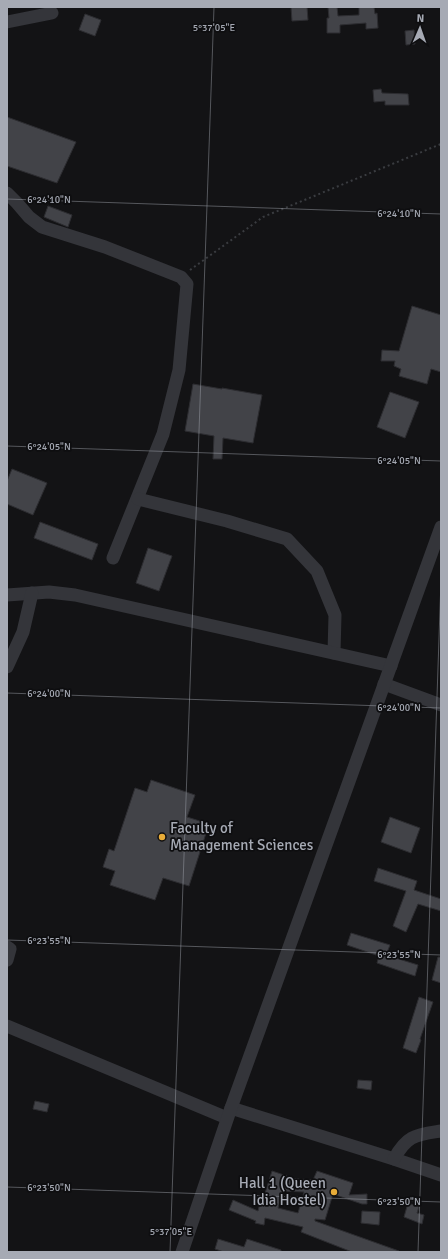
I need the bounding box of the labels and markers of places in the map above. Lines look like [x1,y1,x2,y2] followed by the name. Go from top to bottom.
[170,819,314,854] place label: Faculty of Management Sciences
[157,832,167,842] marker: Faculty of Management Sciences
[239,1174,326,1209] place label: Hall 1 (Queen Idia Hostel)
[329,1187,339,1197] marker: Hall 1 (Queen Idia Hostel)

